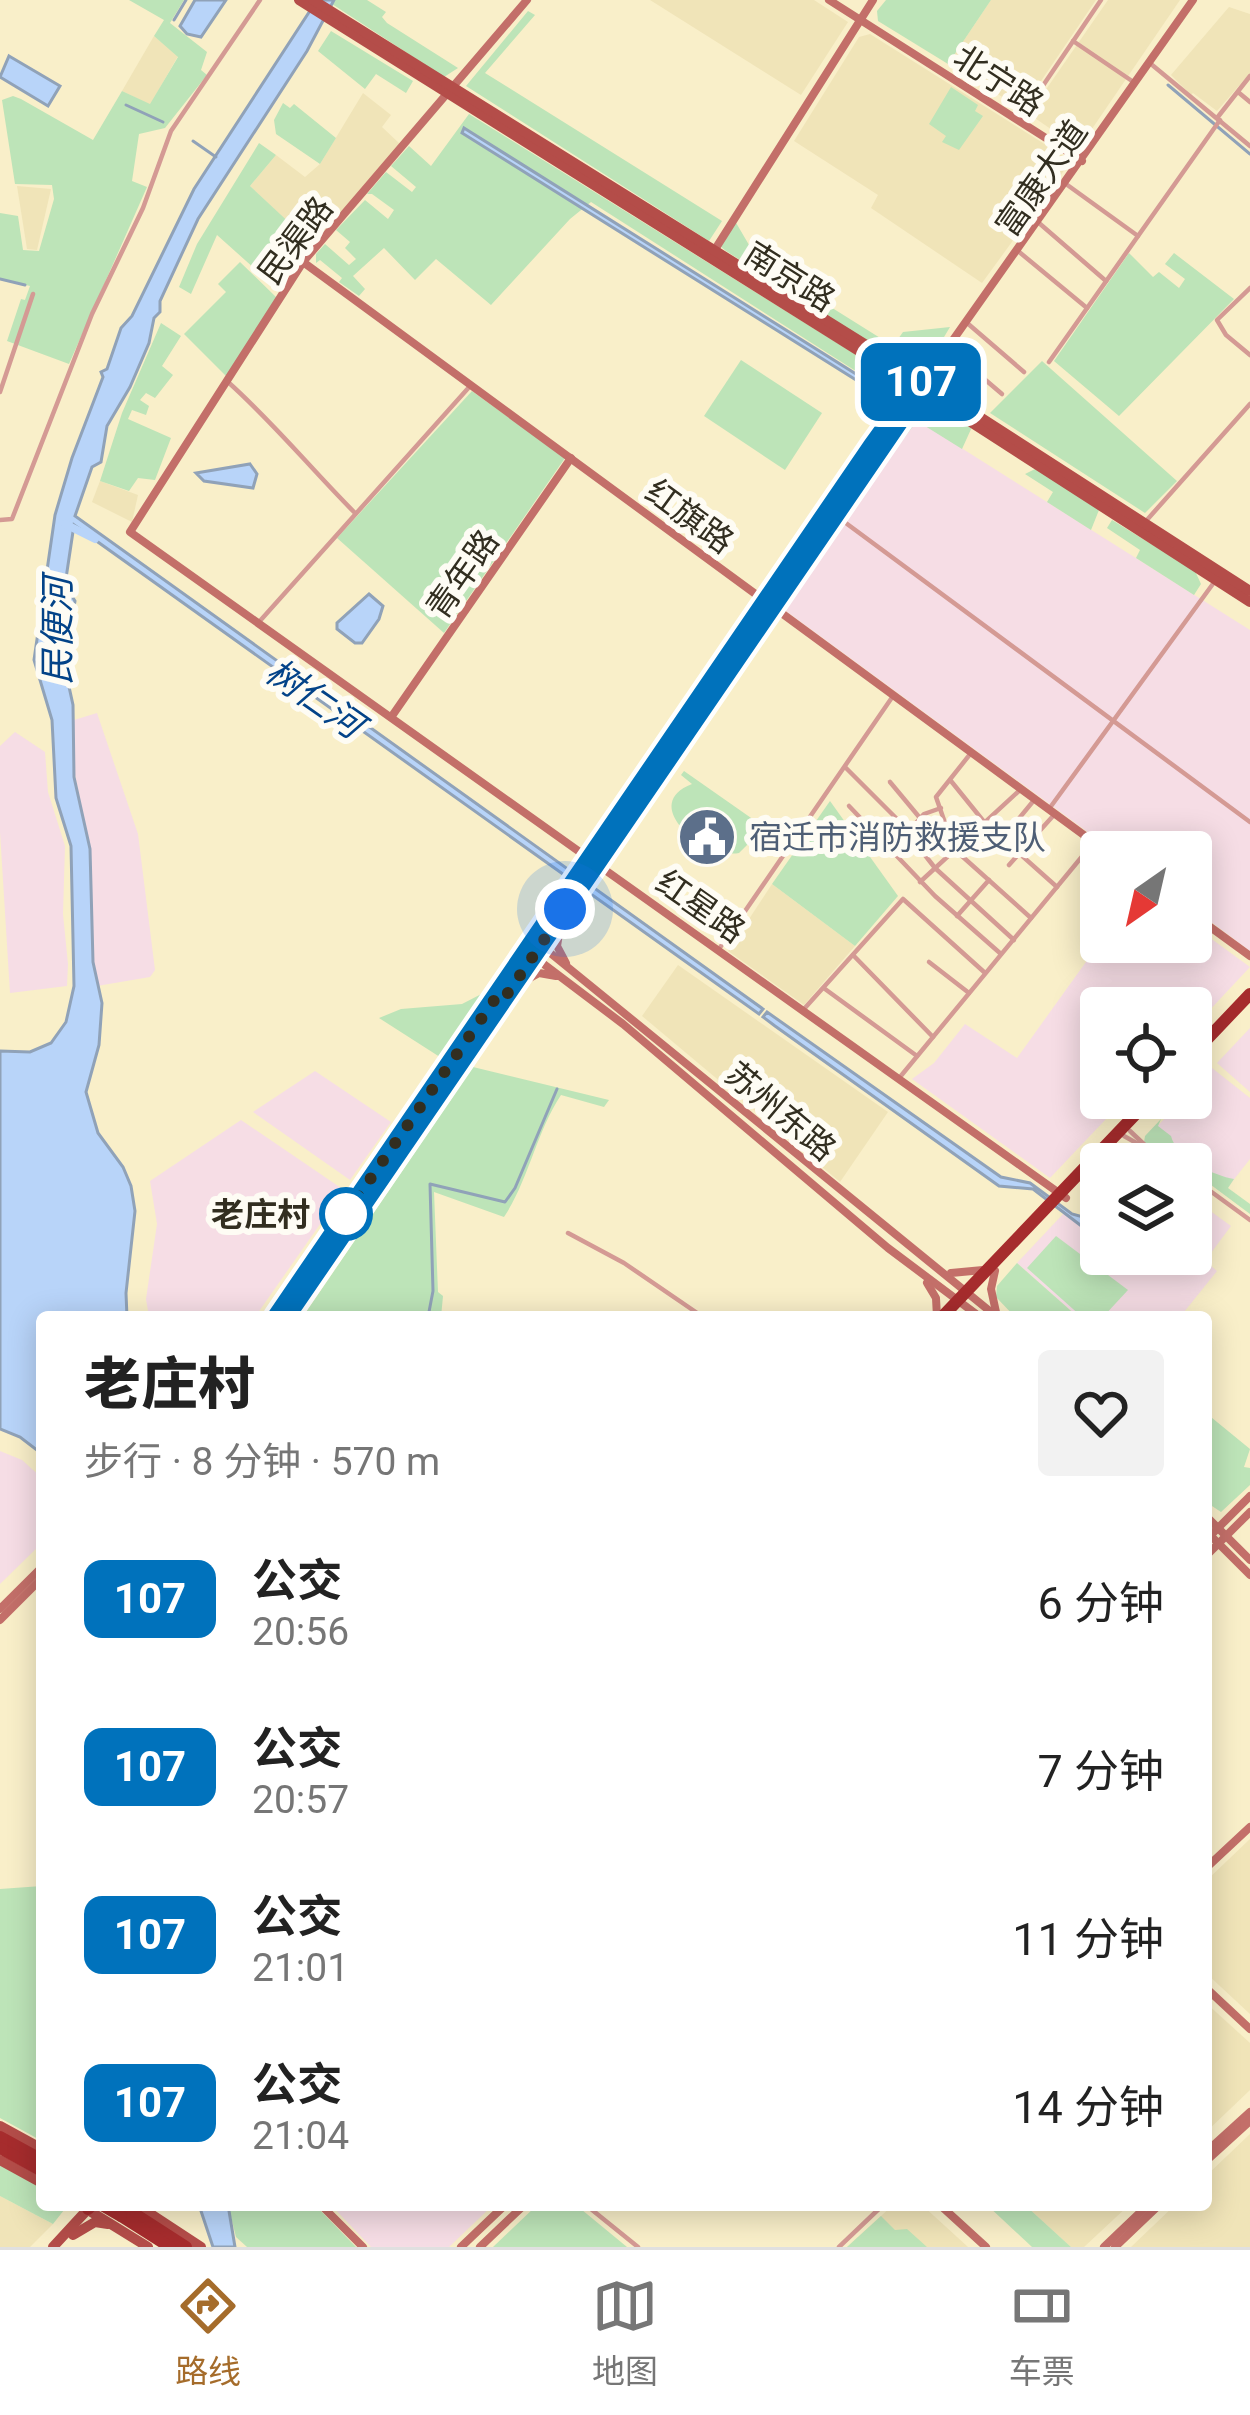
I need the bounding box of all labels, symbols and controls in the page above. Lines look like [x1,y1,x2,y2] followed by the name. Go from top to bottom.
[947,37,1051,124] street label: 北宁路
[988,113,1095,244] street label: 富康大道
[250,189,341,292] street label: 民渠路
[737,234,842,319] street label: 南京路
[852,343,990,421] line badge: 107
[885,357,957,406] text: 107
[638,472,741,561] street label: 红旗路
[418,523,507,626] street label: 青年路
[37,571,79,685] water label: 民便河
[258,651,376,750] water label: 树仁河
[676,806,738,868] public building icon: 宿迁市消防救援支队
[749,818,1046,857] place label: 宿迁市消防救援支队
[1080,831,1212,963] north arrow
[1080,831,1212,1275] map controls
[649,862,752,951] street label: 红星路
[535,879,595,939] your location
[1080,987,1212,1119] button: locate
[718,1054,844,1169] street label: 苏州东路
[1080,1143,1212,1275] button: layers
[321,1189,371,1239] marker: 老庄村
[211,1195,310,1234] place label: 老庄村
[1038,1350,1164,1476] button: heart
[84,1351,255,1418] text: 老庄村
[84,1439,440,1485] text: 步行 · 8 分钟 · 570 m
[252,1554,342,1607] text: 公交
[114,1574,186,1623] text: 107
[1038,1577,1164,1630] text: 6 分钟
[252,1609,349,1655] text: 20:56
[252,1722,342,1775] text: 公交
[114,1742,186,1791] text: 107
[1038,1745,1164,1798] text: 7 分钟
[252,1777,349,1823] text: 20:57
[252,1890,342,1943] text: 公交
[114,1910,186,1959] text: 107
[1012,1913,1164,1966] text: 11 分钟
[252,1945,349,1991] text: 21:01
[252,2058,342,2111] text: 公交
[114,2078,186,2127] text: 107
[1012,2081,1164,2134] text: 14 分钟
[252,2113,349,2159] text: 21:04
[175,2273,241,2393] tab: 路线
[592,2273,658,2393] tab: 地图
[1009,2273,1075,2393] tab: 车票

